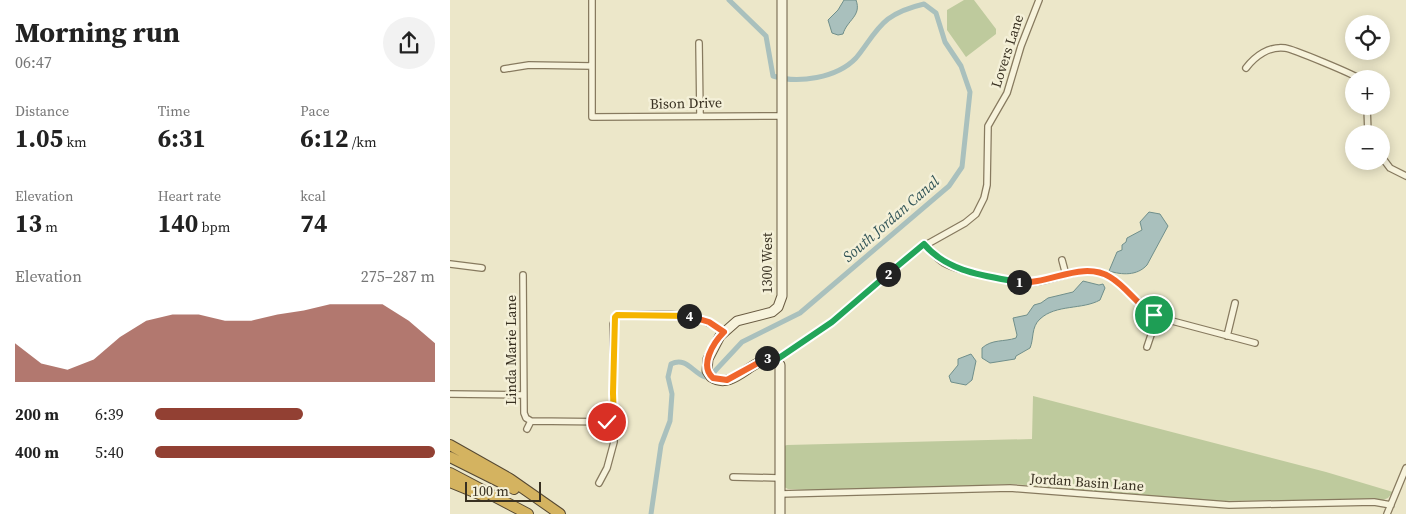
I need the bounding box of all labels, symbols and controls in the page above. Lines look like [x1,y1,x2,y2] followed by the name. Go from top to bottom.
[986,12,1028,90] street label: Lovers Lane
[15,13,180,51] text: Morning run
[1345,15,1390,170] map controls
[1345,15,1390,60] button: locate
[383,17,435,69] button: share
[15,51,52,73] text: 06:47
[1345,70,1390,115] button: +
[650,92,722,114] street label: Bison Drive
[15,101,69,121] text: Distance
[158,101,190,121] text: Time
[300,101,330,121] text: Pace
[15,121,63,155] text: 1.05
[158,121,206,155] text: 6:31
[300,121,348,155] text: 6:12
[1345,125,1390,170] button: −
[63,132,87,152] text: km
[348,132,377,152] text: /km
[838,170,944,267] water label: South Jordan Canal
[15,186,73,206] text: Elevation
[158,186,221,206] text: Heart rate
[300,186,326,206] text: kcal
[15,206,42,240] text: 13
[158,206,198,240] text: 140
[300,206,327,240] text: 74
[42,217,58,237] text: m
[198,217,230,237] text: bpm
[757,232,777,294] street label: 1300 West
[876,262,900,286] pin: 2
[885,264,892,284] text: 2
[15,265,82,287] text: Elevation
[361,265,435,287] text: 275–287 m
[1006,270,1032,294] pin: 1
[1016,272,1023,292] text: 1
[1133,294,1175,336] pin
[501,295,521,405] street label: Linda Marie Lane
[1140,301,1168,329] icon: arrive
[676,304,702,328] pin: 4
[686,306,693,326] text: 4
[754,346,780,370] pin: 3
[764,348,771,368] text: 3
[586,401,628,443] pin
[15,403,59,425] text: 200 m
[95,403,124,425] text: 6:39
[593,408,621,436] icon: check
[15,441,59,463] text: 400 m
[95,441,124,463] text: 5:40
[1028,468,1145,496] street label: Jordan Basin Lane
[465,479,541,502] scale bar
[472,481,509,501] text: 100 m

